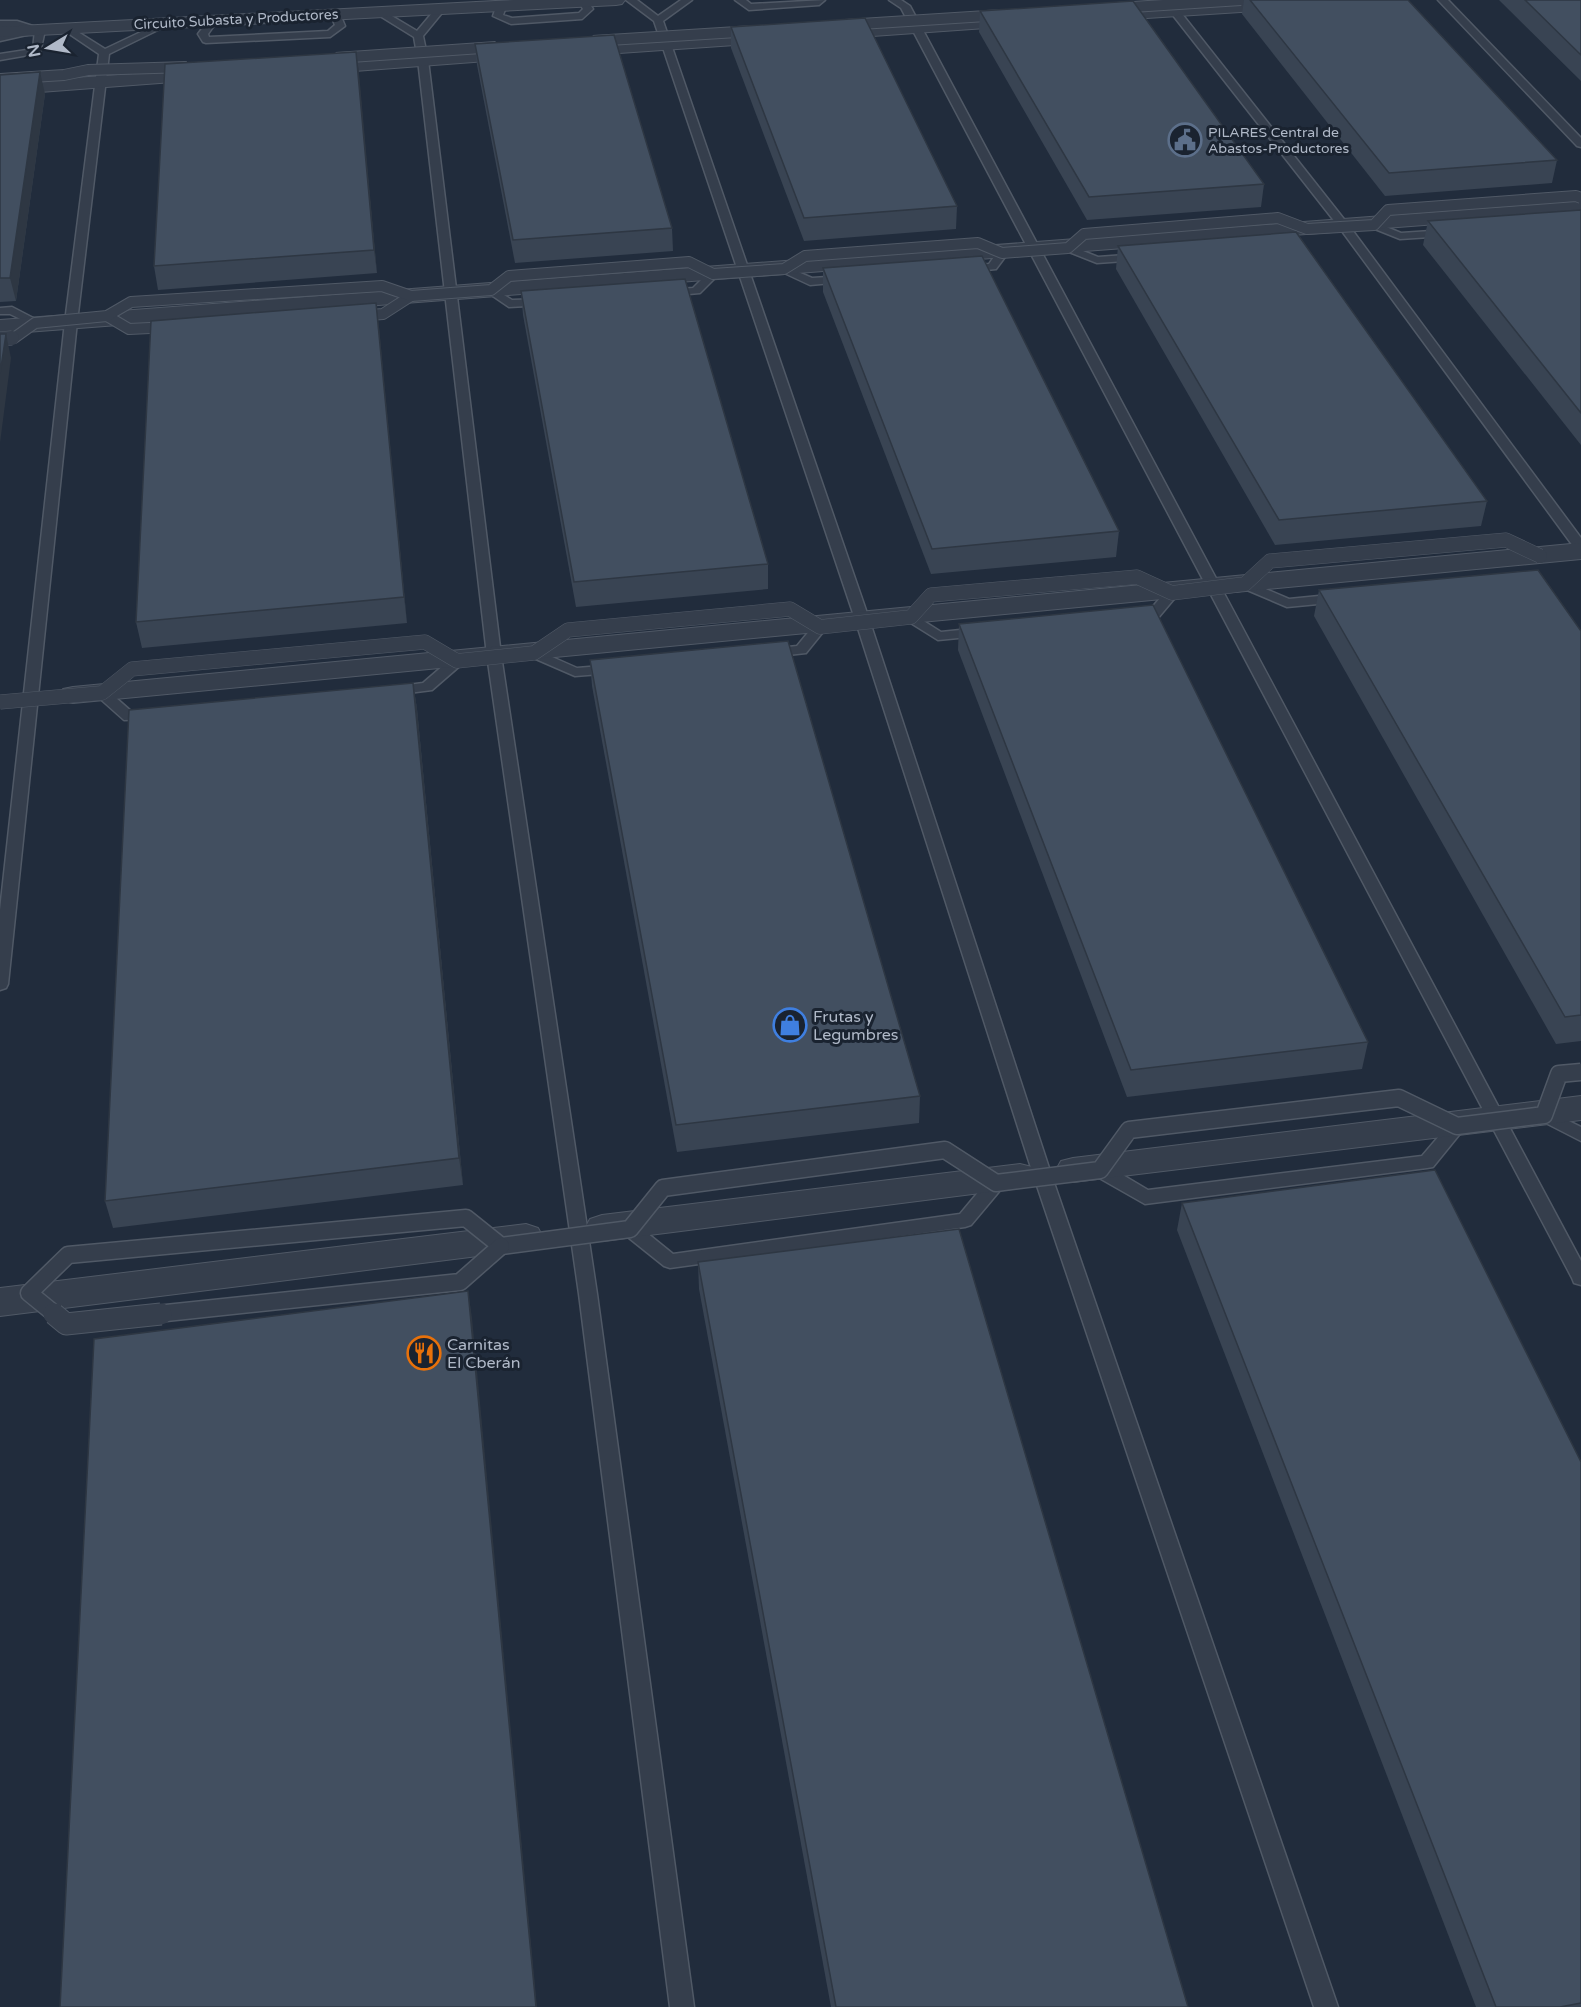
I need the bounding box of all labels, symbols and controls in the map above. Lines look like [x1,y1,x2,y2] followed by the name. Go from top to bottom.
[133,6,339,33] street label: Circuito Subasta y Productores
[18,18,78,78] north arrow
[23,42,45,59] text: N
[1167,122,1203,158] public building icon: PILARES Central de Abastos-Productores
[1208,124,1350,157] place label: PILARES Central de Abastos-Productores
[772,1007,808,1043] shop icon: Frutas y Legumbres
[813,1007,899,1045] place label: Frutas y Legumbres
[406,1335,442,1371] restaurant icon: Carnitas El Cberán
[447,1335,521,1373] place label: Carnitas El Cberán

